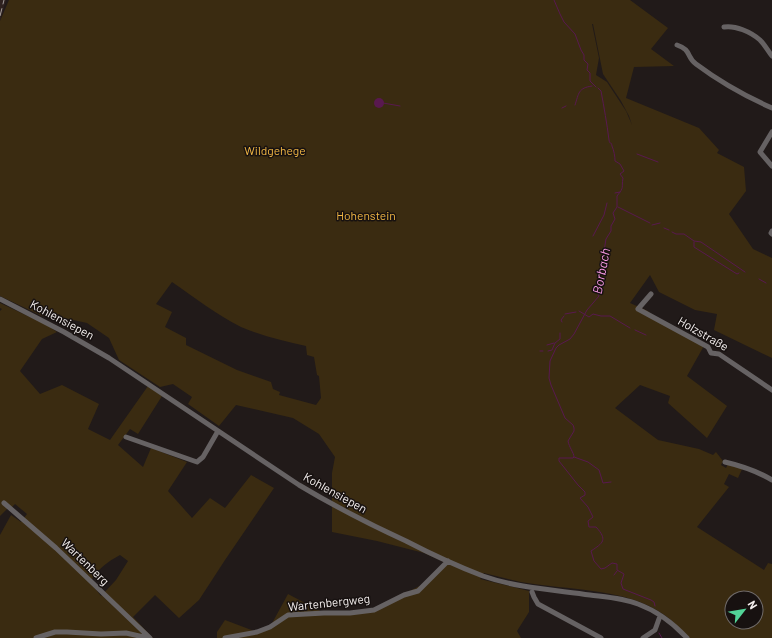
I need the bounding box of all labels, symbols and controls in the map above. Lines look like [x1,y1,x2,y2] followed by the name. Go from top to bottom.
[244,143,306,157] park label: Wildgehege
[336,208,396,222] park label: Hohenstein
[589,246,613,295] water label: Borbach
[28,296,97,342] street label: Kohlensiepen
[676,313,731,353] street label: Holzstraße
[301,469,370,515] street label: Kohlensiepen
[59,535,113,588] street label: Wartenberg
[724,590,764,630] north arrow
[287,591,371,613] street label: Wartenbergweg
[746,598,760,611] text: N

